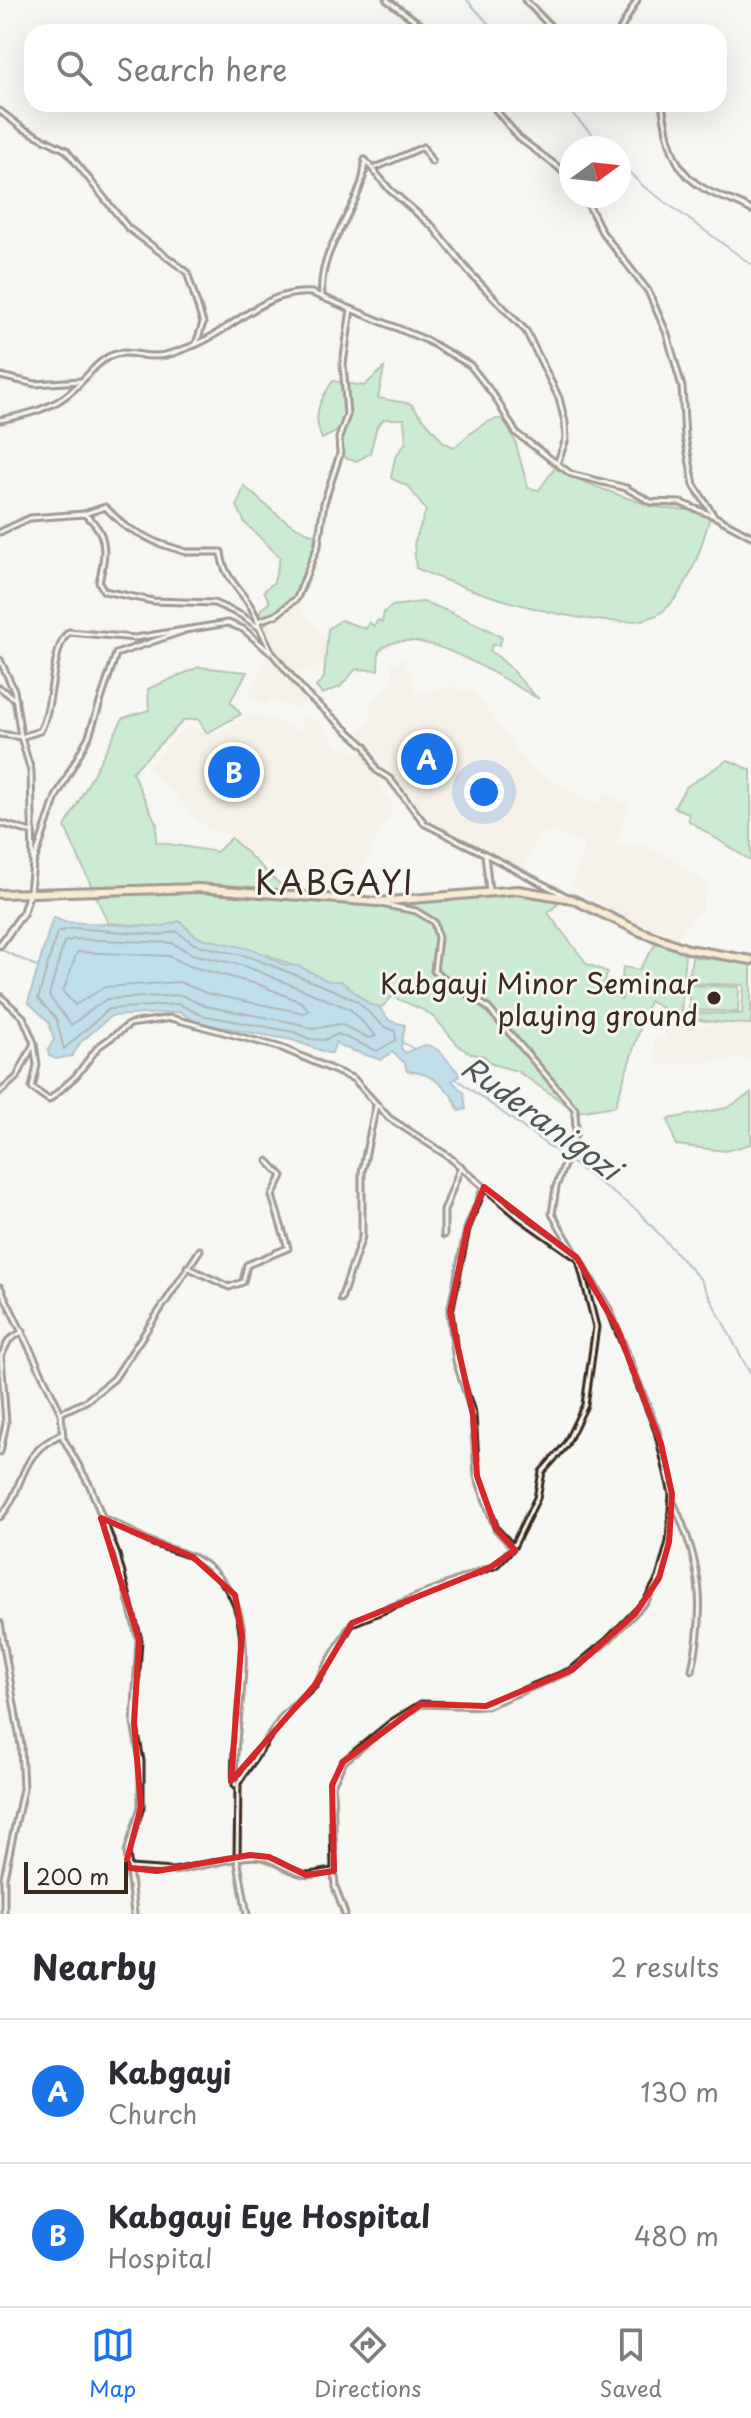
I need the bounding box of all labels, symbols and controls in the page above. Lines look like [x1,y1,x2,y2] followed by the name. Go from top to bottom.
[24,24,727,112] search box
[52,46,96,90] icon: search
[116,46,288,91] text: Search here
[559,136,631,208] north arrow
[401,729,453,789] pin: A
[208,742,260,802] pin: B
[464,772,504,812] your location
[255,858,415,906] district label: KABGAYI
[380,961,698,1036] place label: Kabgayi Minor Seminar playing ground
[705,989,723,1007] marker: Kabgayi Minor Seminar playing ground
[453,1044,635,1193] water label: Ruderanigozi
[24,1858,128,1894] scale bar
[36,1859,109,1892] text: 200 m
[32,1940,157,1992] text: Nearby
[611,1947,719,1986] text: 2 results
[108,2049,231,2094] text: Kabgayi
[48,2072,68,2111] text: A
[640,2072,719,2111] text: 130 m
[108,2094,197,2133] text: Church
[108,2193,430,2238] text: Kabgayi Eye Hospital
[49,2216,67,2255] text: B
[634,2216,719,2255] text: 480 m
[108,2238,212,2277] text: Hospital
[89,2323,136,2404] tab: Map
[314,2323,421,2404] tab: Directions
[599,2323,662,2404] tab: Saved

